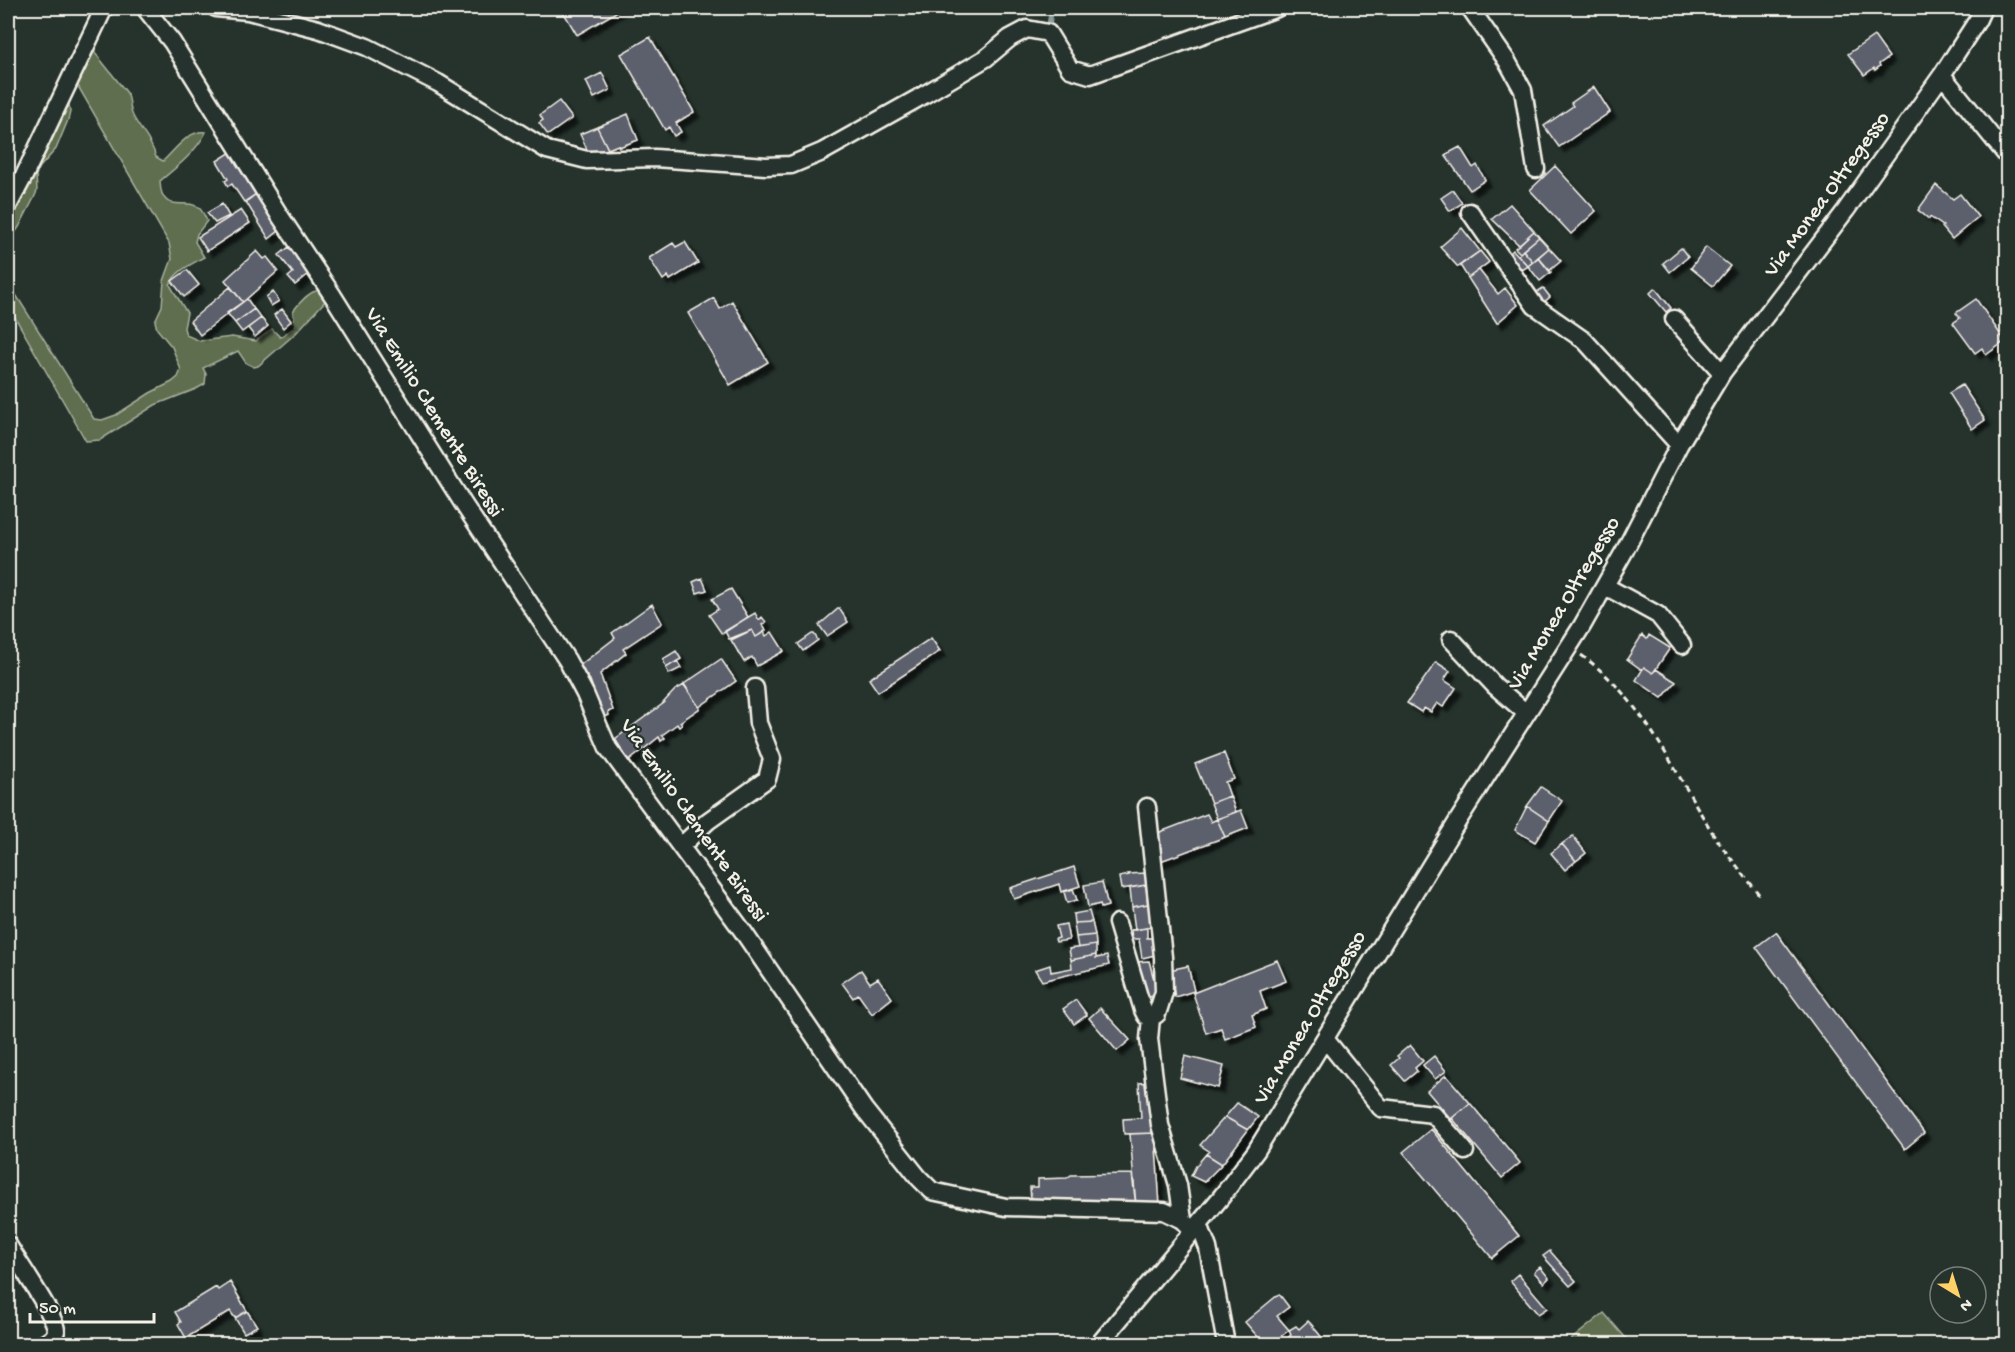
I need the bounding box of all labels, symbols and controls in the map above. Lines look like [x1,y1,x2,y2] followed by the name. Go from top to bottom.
[1759,107,1897,284] street label: Via Monea Oltregesso
[357,303,508,523] street label: Via Emilio Clemente Biressi
[1502,512,1627,696] street label: Via Monea Oltregesso
[612,714,773,928] street label: Via Emilio Clemente Biressi
[1248,926,1373,1110] street label: Via Monea Oltregesso
[1928,1265,1988,1325] north arrow
[30,1286,154,1324] scale bar
[1955,1293,1975,1315] text: N
[39,1299,76,1320] text: 50 m

